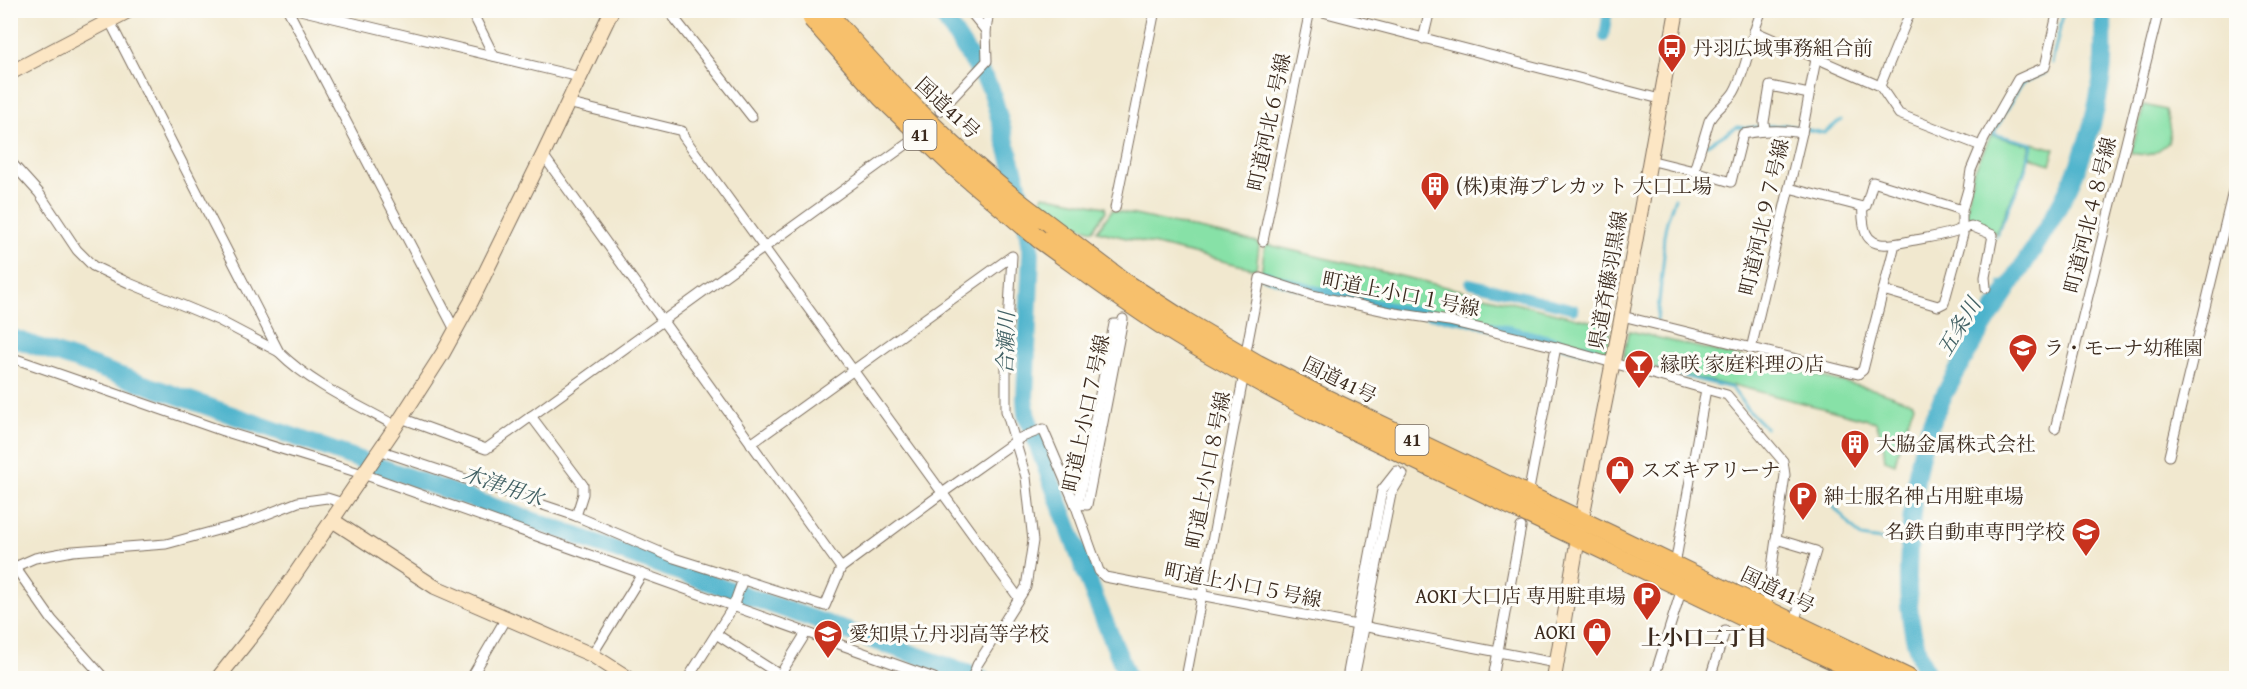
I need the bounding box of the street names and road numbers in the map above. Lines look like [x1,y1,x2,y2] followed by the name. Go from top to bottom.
[1240,50,1297,193] street label: 町道河北６号線
[911,72,985,144] street label: 国道41号
[904,120,936,150] road number: 41
[2056,134,2123,296] street label: 町道河北４８号線
[1731,136,1796,298] street label: 町道河北９７号線
[1581,208,1634,351] street label: 県道斉藤羽黒線
[1320,264,1482,323] street label: 町道上小口１号線
[1055,332,1116,494] street label: 町道上小口７号線
[1298,349,1382,410] street label: 国道41号
[1178,389,1237,551] street label: 町道上小口８号線
[1396,425,1428,455] road number: 41
[1162,555,1324,614] street label: 町道上小口５号線
[1736,559,1820,620] street label: 国道41号

